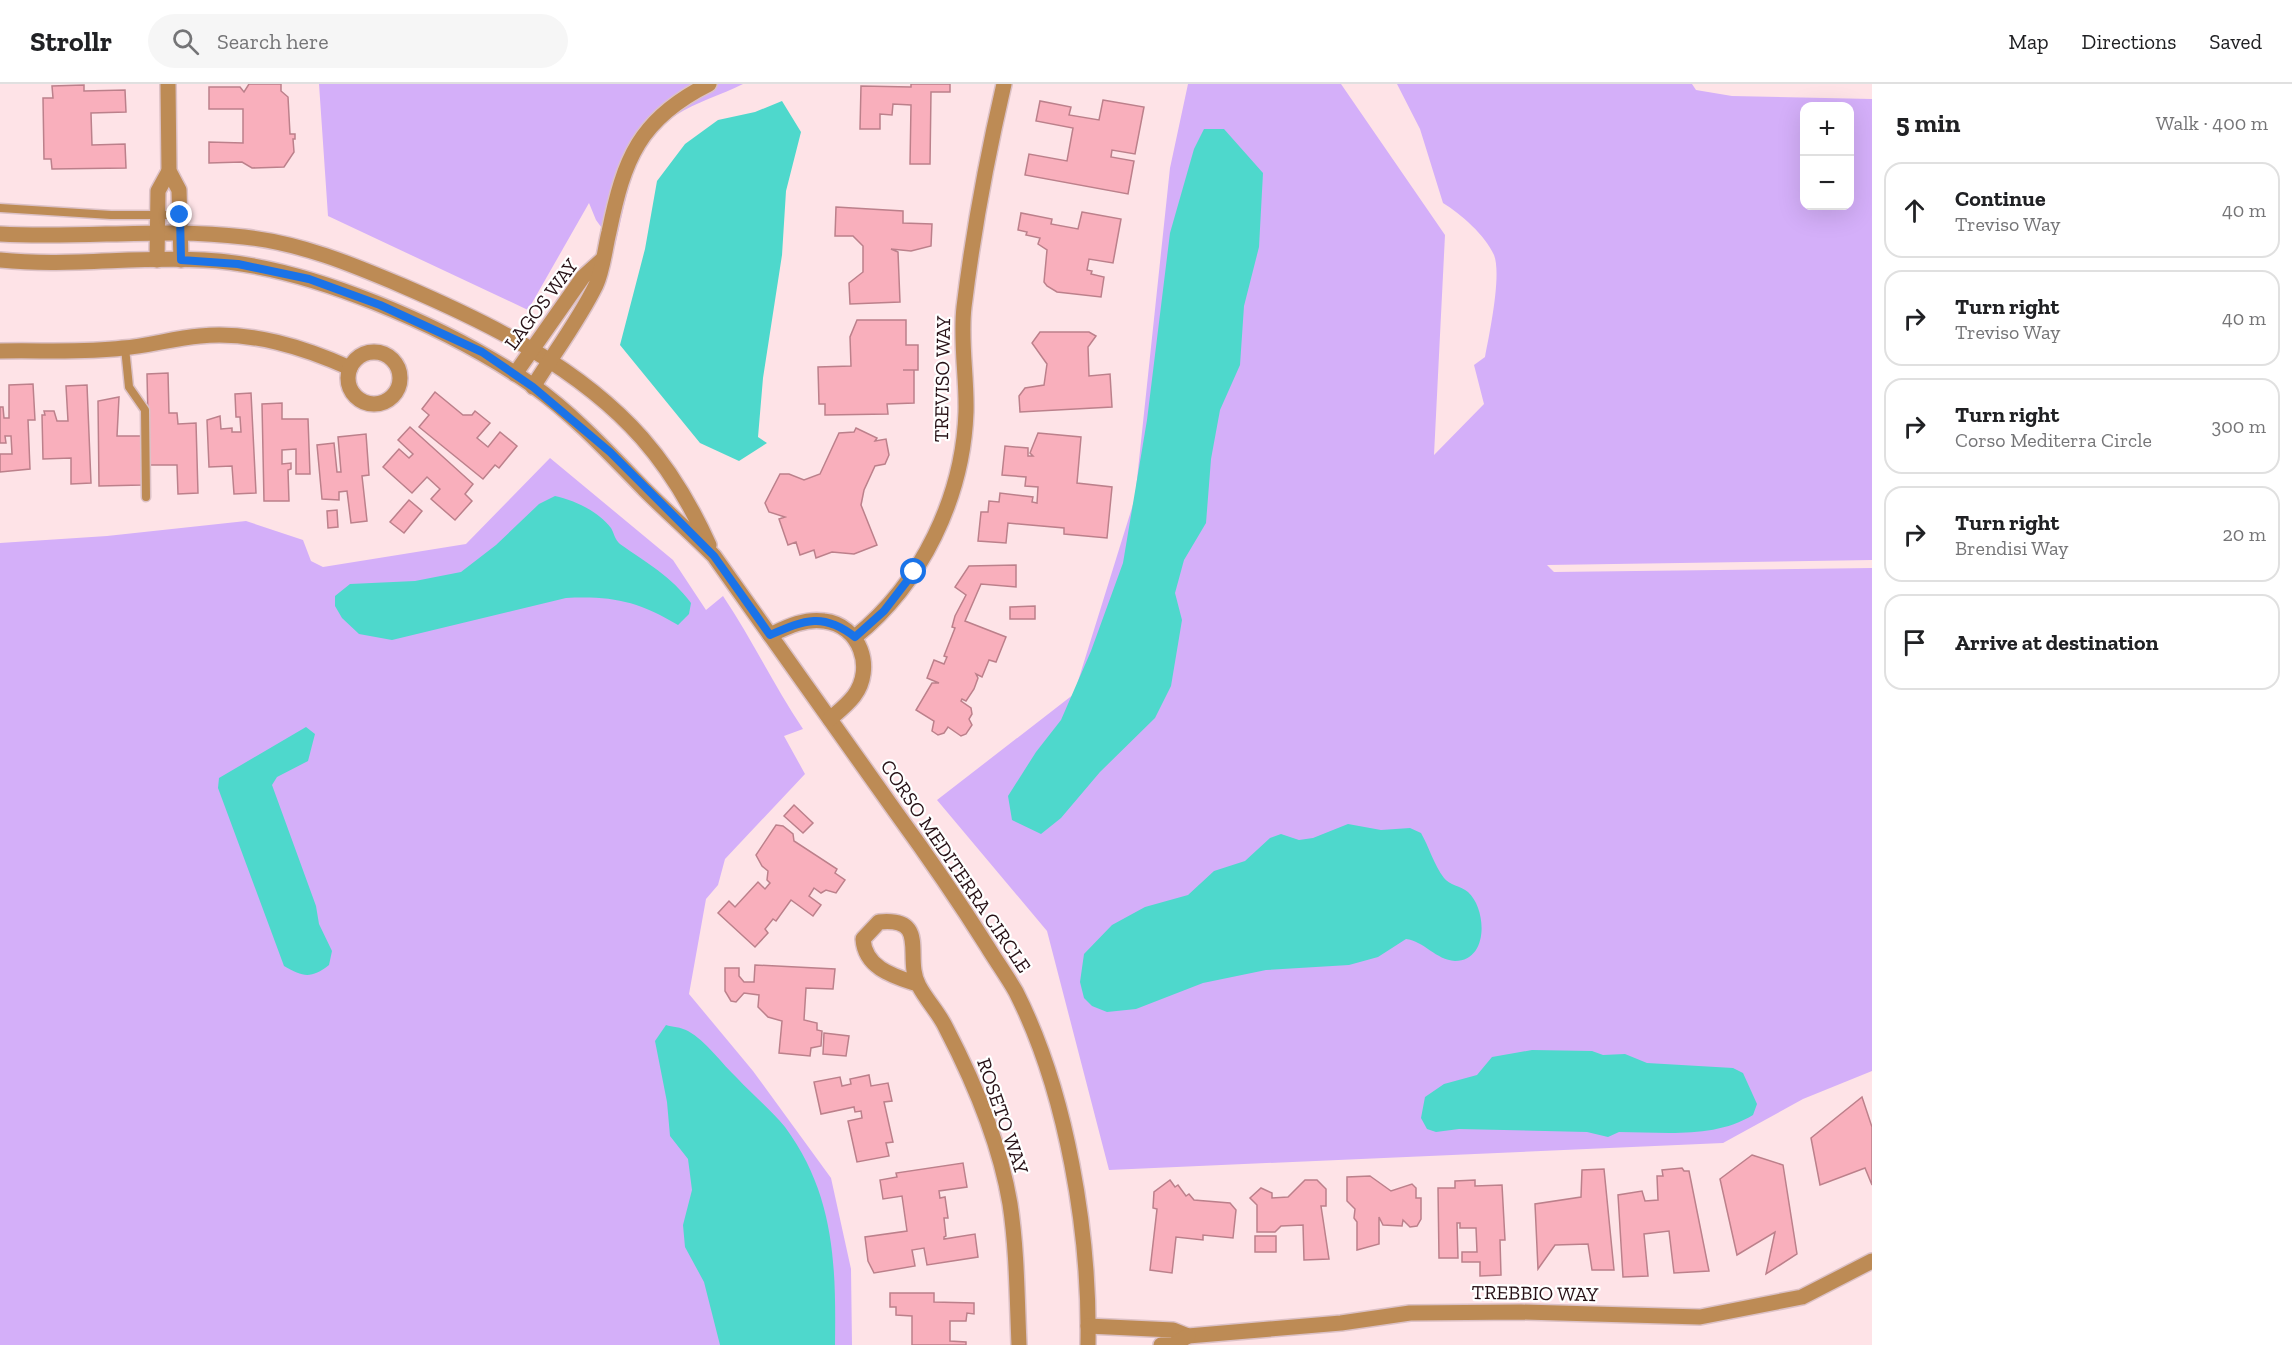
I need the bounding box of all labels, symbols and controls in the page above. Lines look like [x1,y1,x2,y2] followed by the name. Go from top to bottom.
[148,14,568,68] search box
[30,25,112,58] text: Strollr
[169,25,202,58] icon: search
[217,28,328,55] text: Search here
[2009,29,2049,54] text: Map
[2082,29,2176,54] text: Directions
[2209,29,2262,54] text: Saved
[1800,102,1854,210] map controls
[1800,102,1854,156] button: +
[1896,107,1960,139] text: 5 min
[2156,111,2268,135] text: Walk · 400 m
[1800,156,1854,210] button: −
[1955,185,2046,212] text: Continue
[1898,194,1931,227] icon: ahead
[2222,198,2266,222] text: 40 m
[166,201,192,227] route end
[1955,212,2060,236] text: Treviso Way
[499,253,583,354] street label: LAGOS WAY
[1955,293,2059,320] text: Turn right
[1898,302,1931,335] icon: right
[2222,306,2266,330] text: 40 m
[929,315,955,442] street label: TREVISO WAY
[1955,320,2060,344] text: Treviso Way
[1955,401,2059,428] text: Turn right
[1898,410,1931,443] icon: right
[2211,414,2266,438] text: 300 m
[1955,428,2152,452] text: Corso Mediterra Circle
[1955,509,2059,536] text: Turn right
[1898,518,1931,551] icon: right
[2222,522,2266,546] text: 20 m
[1955,536,2068,560] text: Brendisi Way
[900,558,926,584] route start
[1898,626,1931,659] icon: arrive
[1955,629,2158,656] text: Arrive at destination
[876,755,1036,977] street label: CORSO MEDITERRA CIRCLE
[972,1055,1034,1178] street label: ROSETO WAY
[1472,1280,1599,1306] street label: TREBBIO WAY

